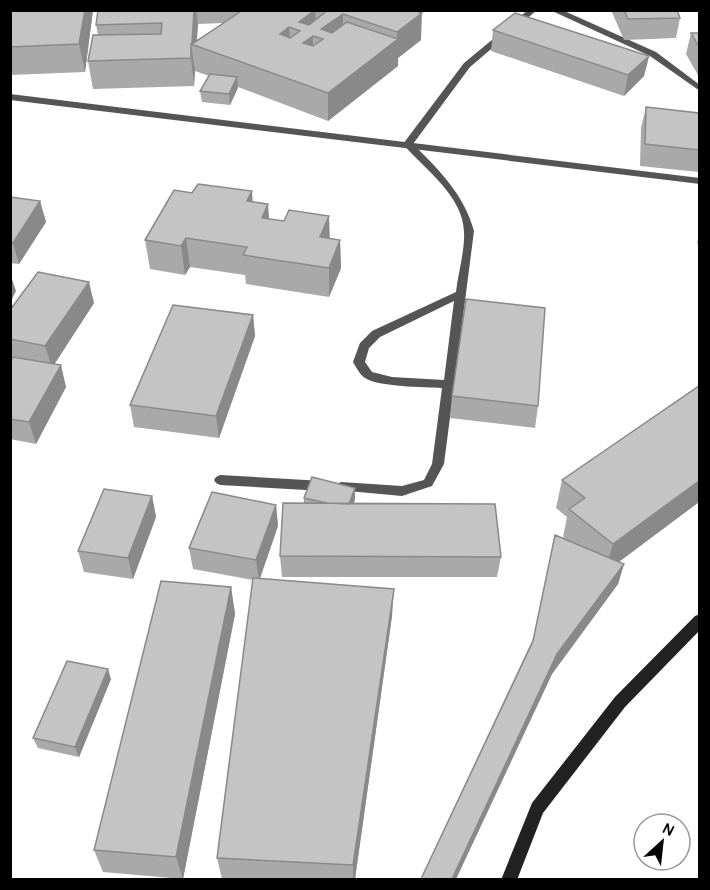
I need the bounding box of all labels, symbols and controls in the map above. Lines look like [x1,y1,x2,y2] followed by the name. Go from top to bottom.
[632,812,692,872] north arrow
[659,818,678,840] text: N

